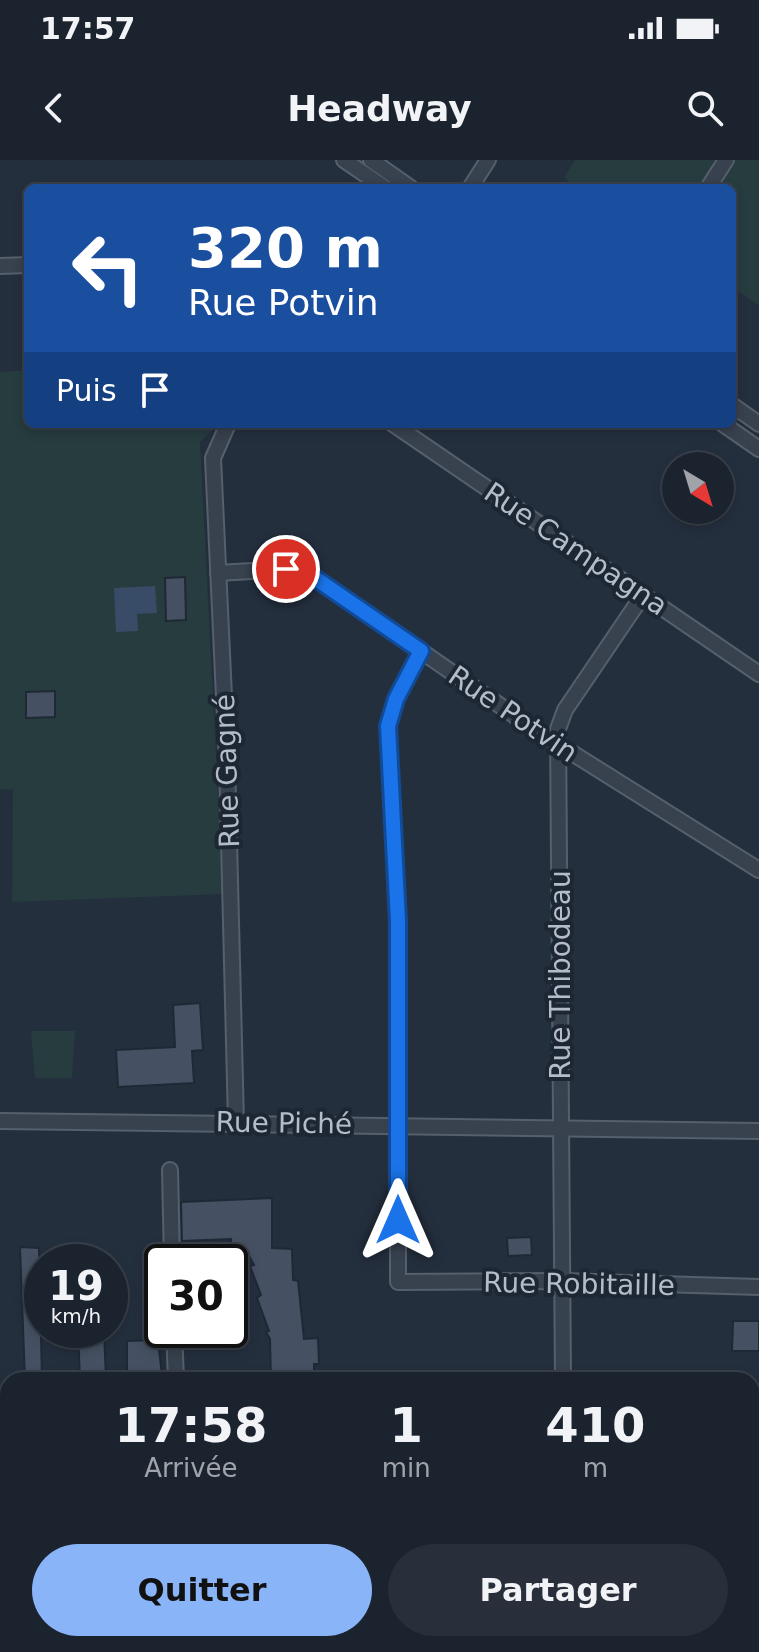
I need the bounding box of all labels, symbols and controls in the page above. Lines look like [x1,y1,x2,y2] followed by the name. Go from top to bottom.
[40,11,136,46] text: 17:57
[32,86,76,130] icon: back
[683,86,727,130] icon: search
[287,88,472,129] text: Headway
[188,215,383,280] text: 320 m
[56,216,160,320] icon: left
[188,282,379,323] text: Rue Potvin
[133,368,177,412] icon: arrive
[56,373,117,408] text: Puis
[662,452,734,524] north arrow
[662,452,734,524] map controls
[478,476,674,622] street label: Rue Campagna
[252,535,320,603] pin
[264,547,308,591] icon: arrive
[442,659,584,769] street label: Rue Potvin
[208,694,246,848] street label: Rue Gagné
[544,870,577,1080] street label: Rue Thibodeau
[215,1105,353,1141] street label: Rue Piché
[356,1178,440,1262] position arrow
[144,1244,248,1348] speed limit sign: 30
[48,1263,104,1309] text: 19
[483,1266,675,1302] street label: Rue Robitaille
[51,1304,101,1328] text: km/h
[114,1397,267,1453] text: 17:58
[390,1397,423,1453] text: 1
[545,1397,645,1453] text: 410
[144,1453,238,1483] text: Arrivée
[382,1453,431,1483] text: min
[583,1453,608,1483] text: m
[32,1544,372,1636] button: Quitter
[388,1544,728,1636] button: Partager

